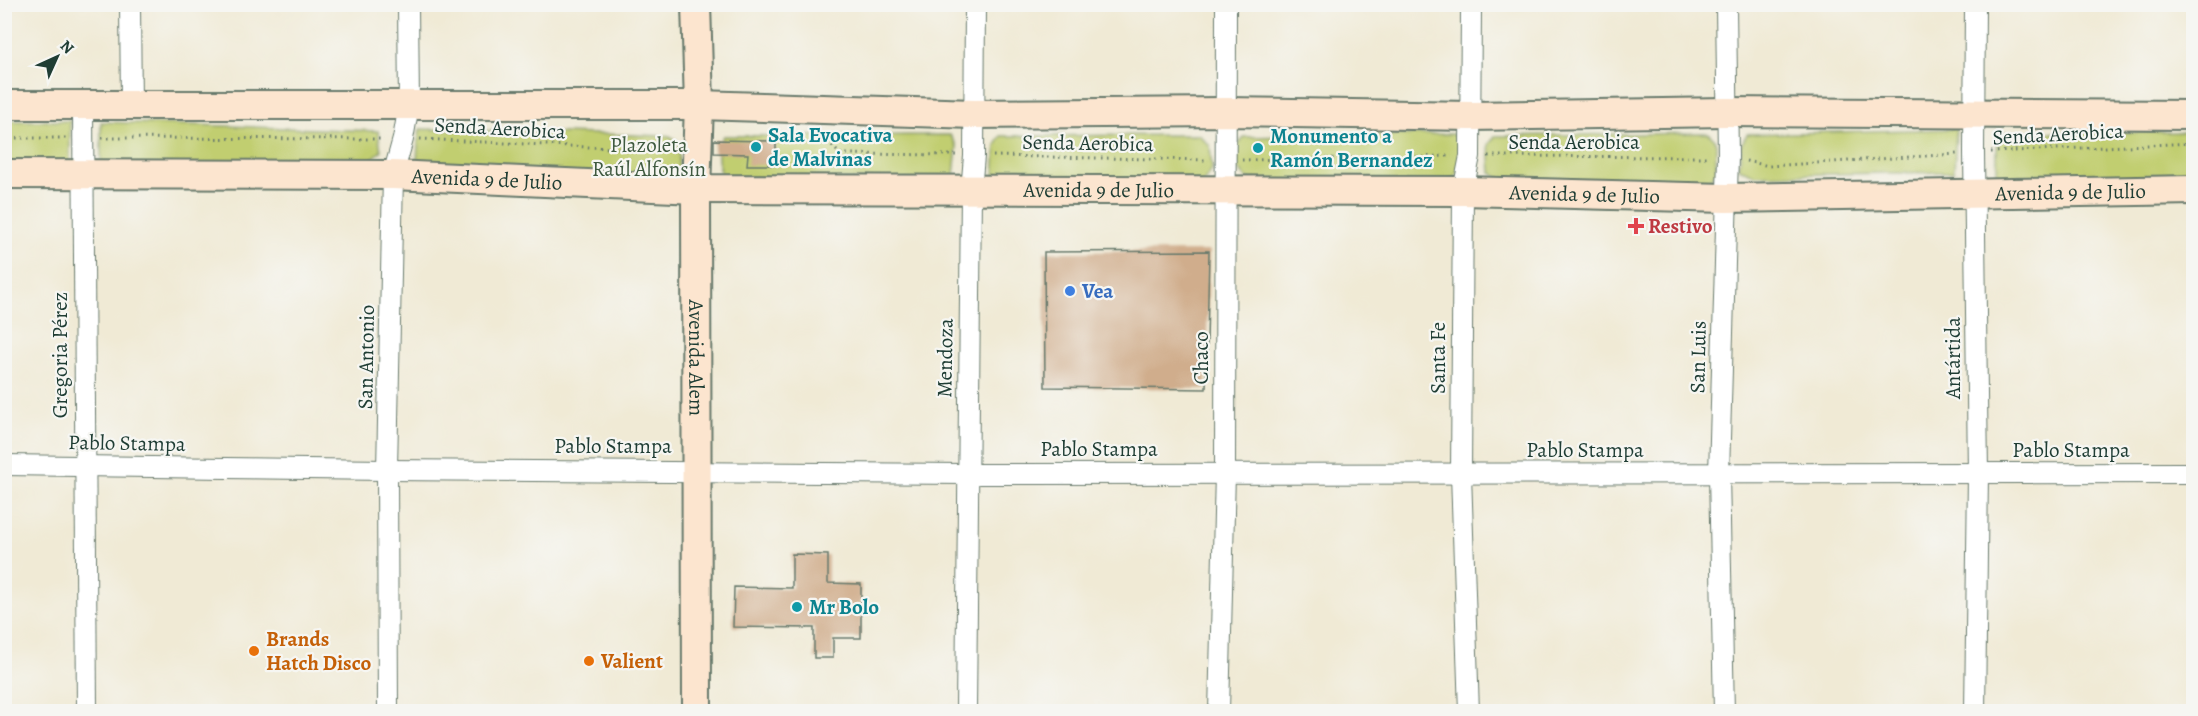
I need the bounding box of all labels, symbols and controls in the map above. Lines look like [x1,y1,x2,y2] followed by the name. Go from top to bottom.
[27,27,87,87] north arrow
[55,35,79,59] text: N
[434,111,567,145] street label: Senda Aerobica
[1992,117,2125,151] street label: Senda Aerobica
[768,121,893,173] place label: Sala Evocativa de Malvinas
[1270,122,1433,174] place label: Monumento a Ramón Bernandez
[1022,128,1154,158] street label: Senda Aerobica
[1508,128,1640,156] street label: Senda Aerobica
[592,131,706,183] park label: Plazoleta Raúl Alfonsín
[749,140,763,154] marker: Sala Evocativa de Malvinas
[1251,141,1265,155] marker: Monumento a Ramón Bernandez
[410,162,563,197] street label: Avenida 9 de Julio
[1022,176,1174,204] street label: Avenida 9 de Julio
[1994,177,2146,207] street label: Avenida 9 de Julio
[1508,178,1660,210] street label: Avenida 9 de Julio
[1648,212,1713,240] place label: Restivo
[1629,219,1643,233] marker: Restivo
[1081,277,1114,305] place label: Vea
[1063,284,1077,298] marker: Vea
[46,292,74,418] street label: Gregoria Pérez
[682,298,710,416] street label: Avenida Alem
[351,304,381,410] street label: San Antonio
[1939,317,1967,400] street label: Antártida
[930,318,960,398] street label: Mendoza
[1683,320,1713,394] street label: San Luis
[1424,322,1452,394] street label: Santa Fe
[1187,331,1215,385] street label: Chaco
[68,428,186,458] street label: Pablo Stampa
[554,432,672,460] street label: Pablo Stampa
[1040,435,1158,463] street label: Pablo Stampa
[1526,436,1644,464] street label: Pablo Stampa
[2012,436,2130,464] street label: Pablo Stampa
[809,593,879,621] place label: Mr Bolo
[790,600,804,614] marker: Mr Bolo
[266,625,371,677] place label: Brands Hatch Disco
[247,644,261,658] marker: Brands Hatch Disco
[600,647,663,675] place label: Valient
[582,654,596,668] marker: Valient

